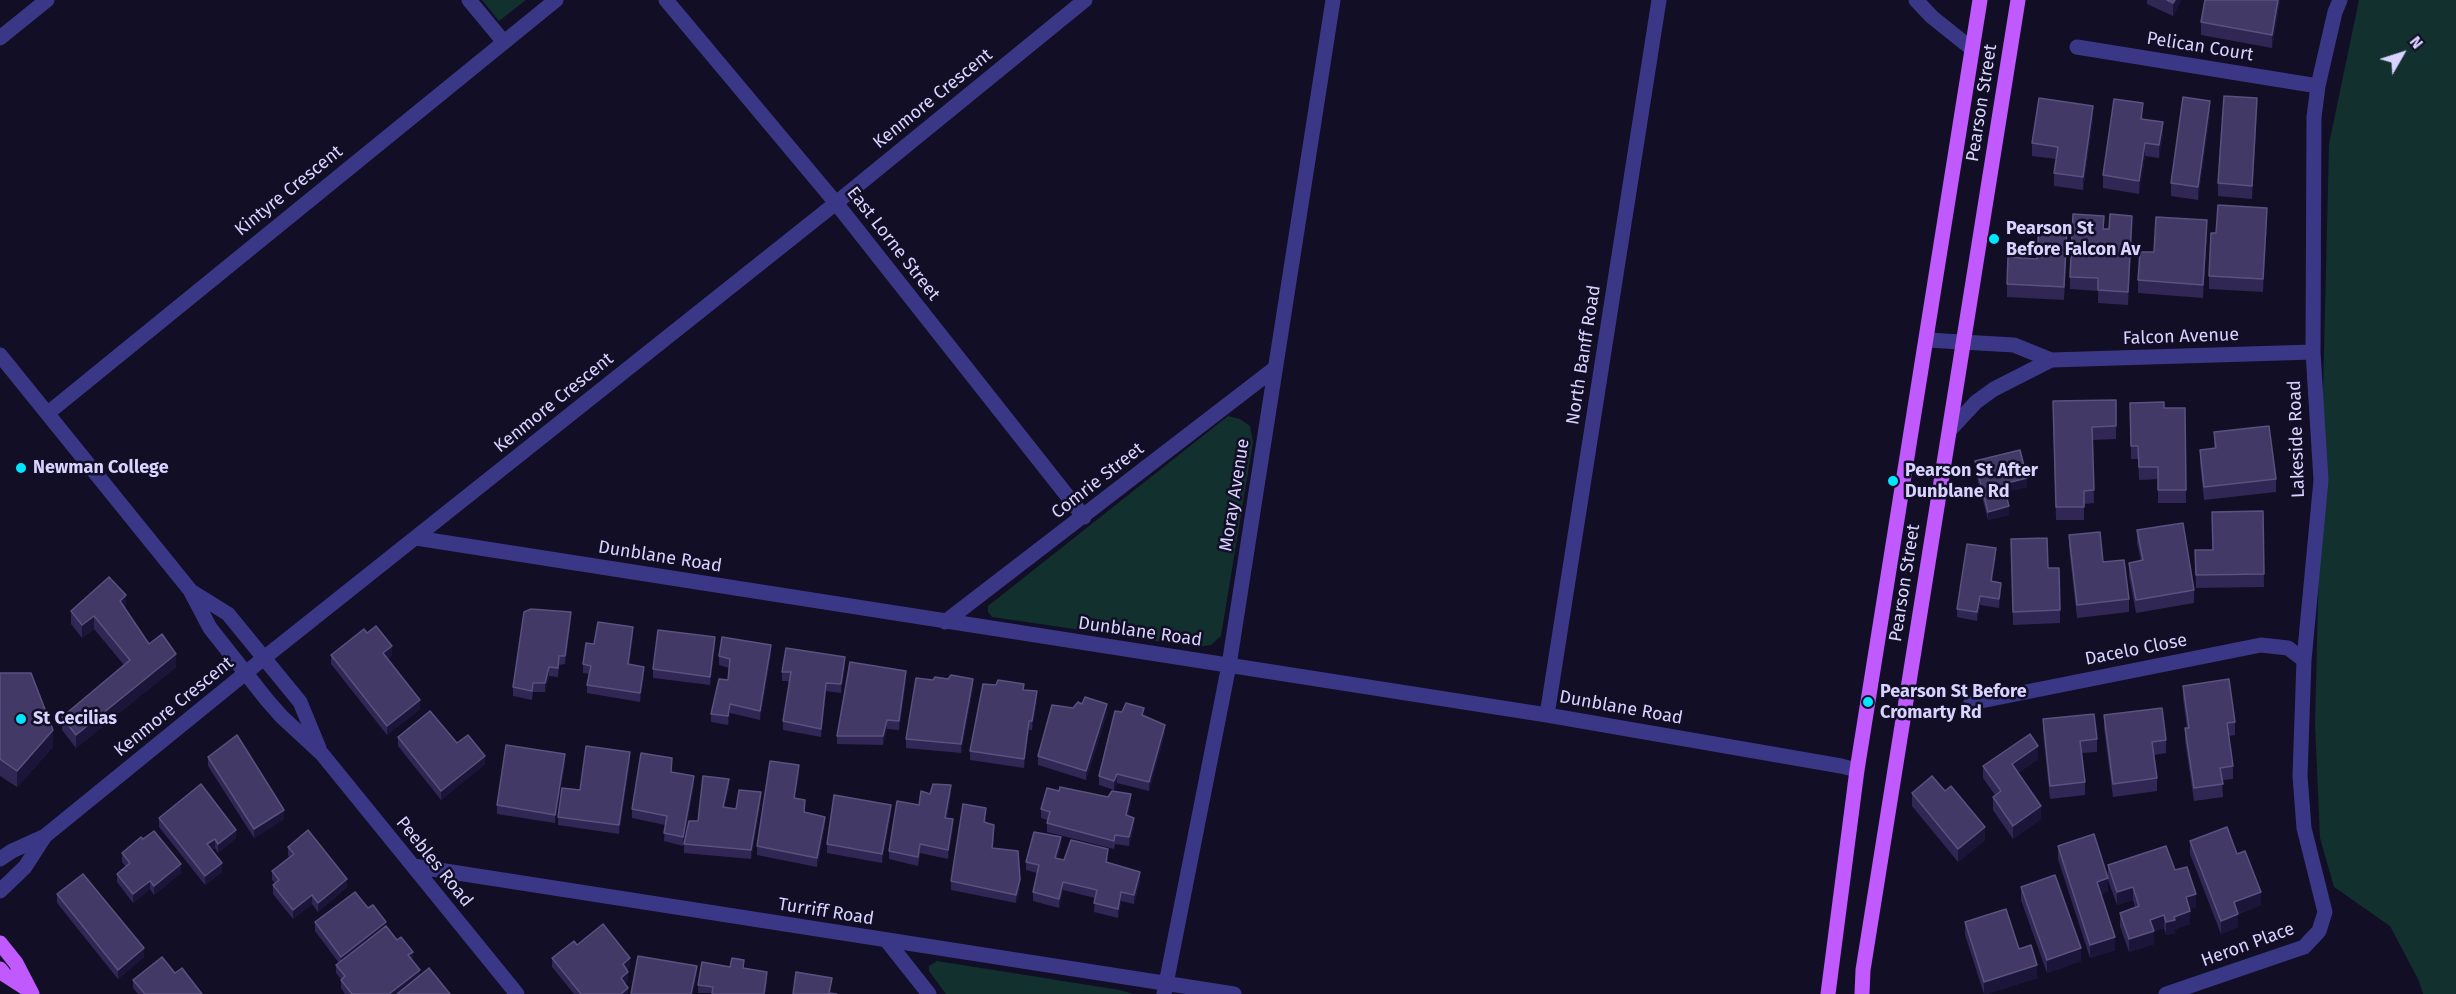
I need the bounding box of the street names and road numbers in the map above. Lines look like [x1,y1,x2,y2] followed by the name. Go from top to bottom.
[2145,28,2255,66] street label: Pelican Court
[1962,42,2002,164] street label: Pearson Street
[869,44,997,154] street label: Kenmore Crescent
[231,141,347,241] street label: Kintyre Crescent
[842,183,944,305] street label: East Lorne Street
[1562,284,1606,426] street label: North Banff Road
[2122,324,2240,350] street label: Falcon Avenue
[490,348,618,458] street label: Kenmore Crescent
[2284,380,2310,498] street label: Lakeside Road
[1215,437,1255,553] street label: Moray Avenue
[1048,438,1148,524] street label: Comrie Street
[1885,522,1925,644] street label: Pearson Street
[597,537,723,577] street label: Dunblane Road
[1077,613,1203,651] street label: Dunblane Road
[2083,630,2189,670] street label: Dacelo Close
[110,652,238,762] street label: Kenmore Crescent
[1558,687,1684,729] street label: Dunblane Road
[391,812,477,912] street label: Peebles Road
[777,894,875,930] street label: Turriff Road
[2198,918,2298,972] street label: Heron Place

